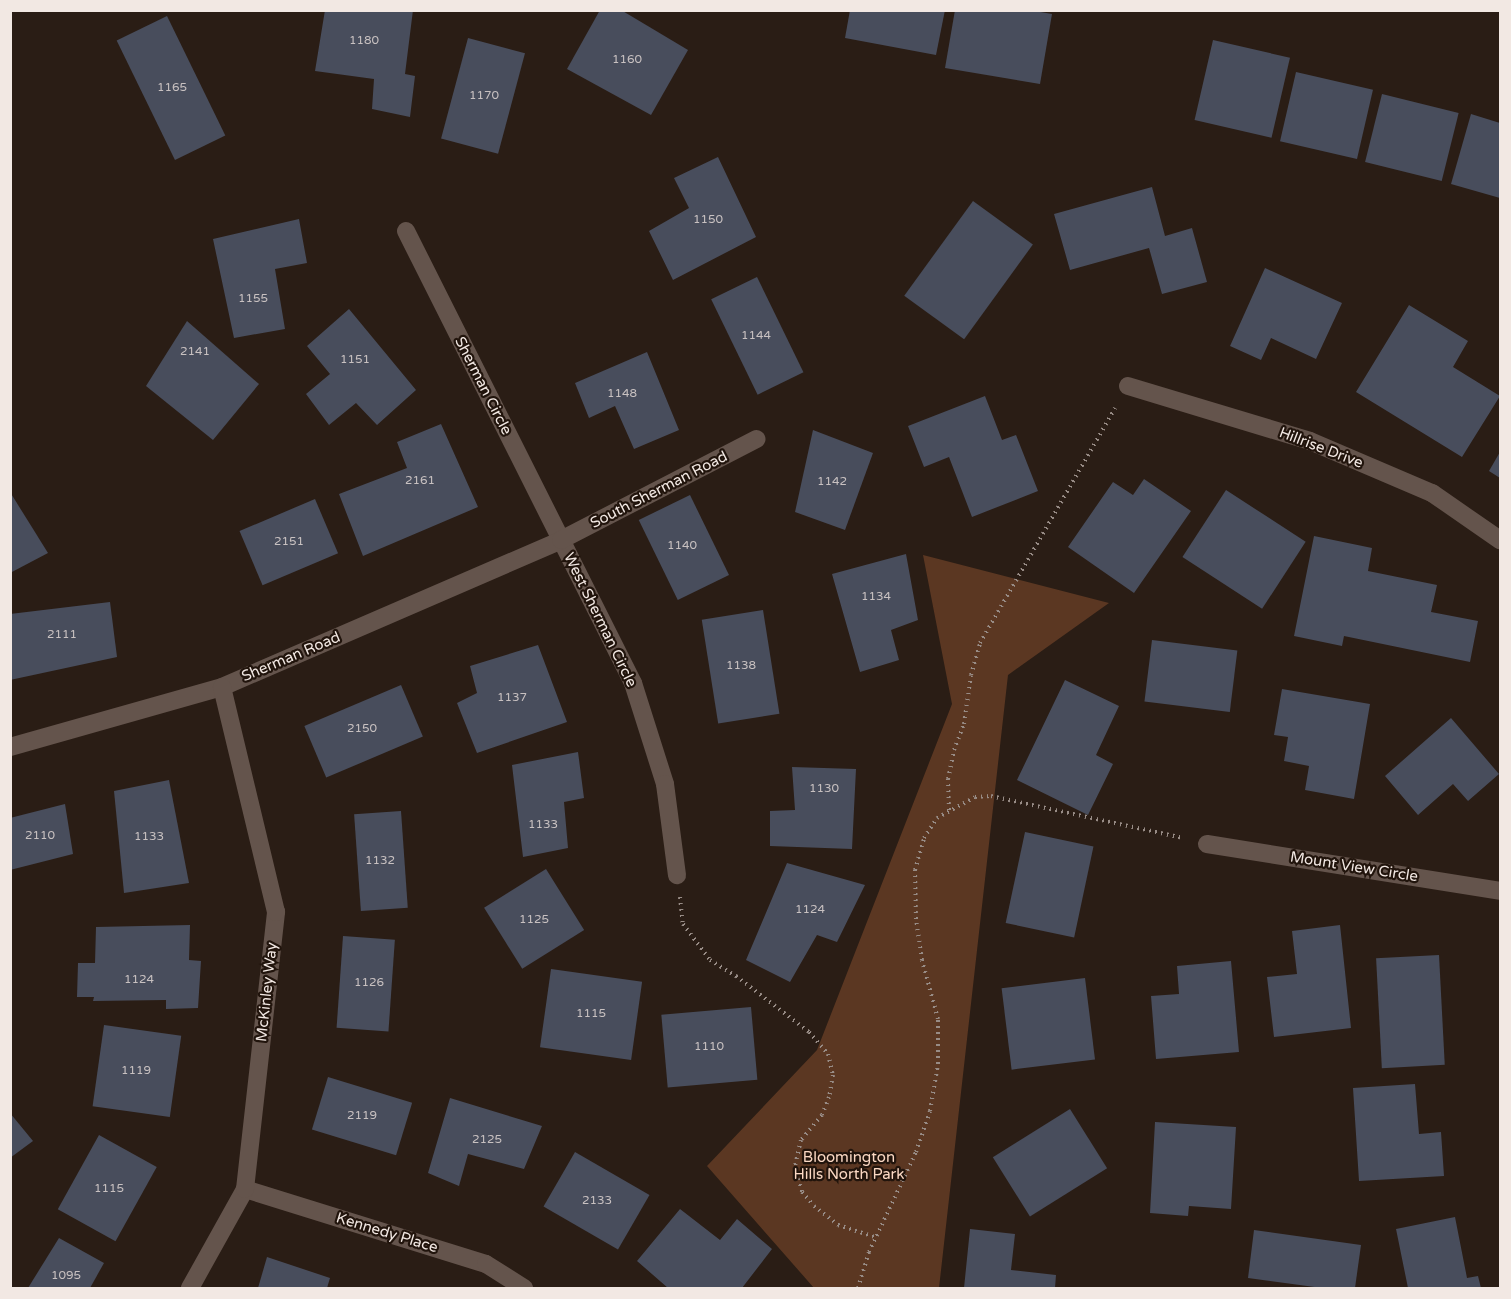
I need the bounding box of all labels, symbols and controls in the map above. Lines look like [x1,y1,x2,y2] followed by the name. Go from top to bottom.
[349,34,379,48] house number: 1180
[612,53,642,67] house number: 1160
[157,81,187,95] house number: 1165
[469,89,499,103] house number: 1170
[693,213,723,227] house number: 1150
[238,292,268,306] house number: 1155
[741,329,771,343] house number: 1144
[451,334,515,438] street label: Sherman Circle
[180,345,210,359] house number: 2141
[340,353,370,367] house number: 1151
[607,387,637,401] house number: 1148
[1277,424,1365,472] street label: Hillrise Drive
[587,448,731,532] street label: South Sherman Road
[405,474,435,488] house number: 2161
[817,475,847,489] house number: 1142
[274,535,304,549] house number: 2151
[667,539,697,553] house number: 1140
[560,550,640,690] street label: West Sherman Circle
[861,590,891,604] house number: 1134
[47,628,77,642] house number: 2111
[239,628,343,686] street label: Sherman Road
[726,659,756,673] house number: 1138
[497,691,527,705] house number: 1137
[347,722,377,736] house number: 2150
[809,782,839,796] house number: 1130
[528,818,558,832] house number: 1133
[25,829,55,843] house number: 2110
[134,830,164,844] house number: 1133
[1289,848,1419,886] street label: Mount View Circle
[365,854,395,868] house number: 1132
[795,903,825,917] house number: 1124
[519,913,549,927] house number: 1125
[253,941,281,1043] street label: McKinley Way
[124,973,154,987] house number: 1124
[354,976,384,990] house number: 1126
[576,1007,606,1021] house number: 1115
[694,1040,724,1054] house number: 1110
[121,1064,151,1078] house number: 1119
[347,1109,377,1123] house number: 2119
[472,1133,502,1147] house number: 2125
[794,1148,904,1183] park label: Bloomington Hills North Park
[94,1182,124,1196] house number: 1115
[582,1194,612,1208] house number: 2133
[334,1209,440,1257] street label: Kennedy Place
[51,1269,81,1283] house number: 1095

